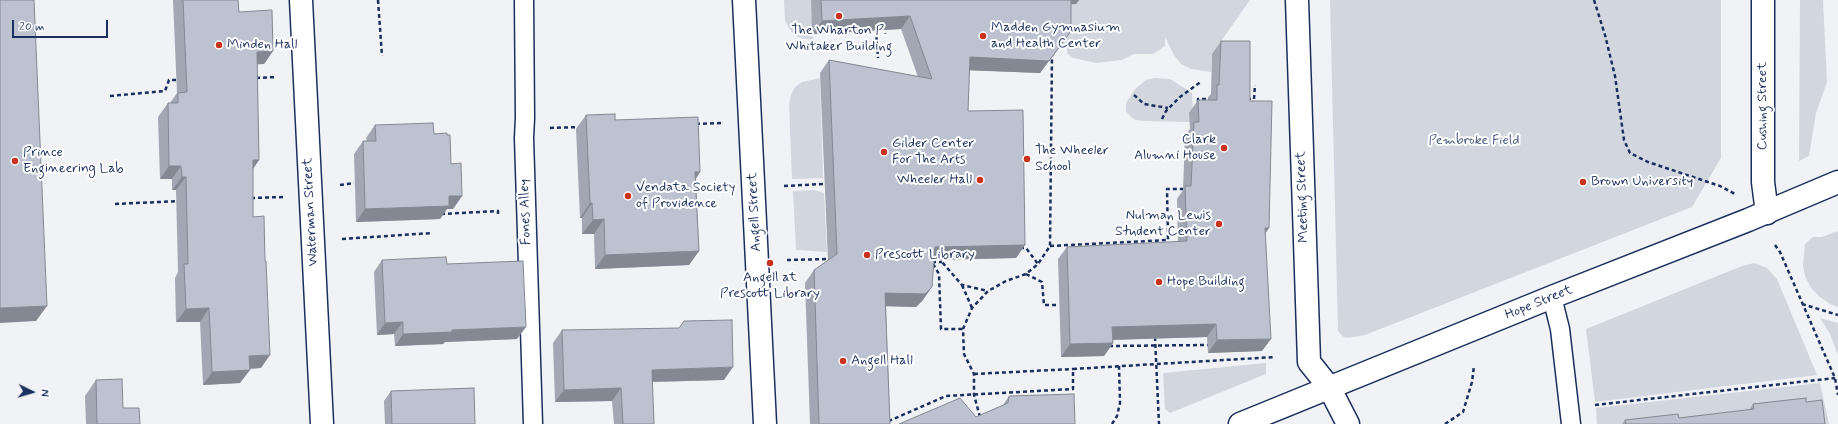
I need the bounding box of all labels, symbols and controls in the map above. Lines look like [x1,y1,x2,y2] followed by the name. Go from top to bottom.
[834,11,844,21] marker: The Wharton P. Whitaker Building
[14,12,110,38] scale bar
[19,19,45,35] text: 20 m
[991,20,1120,52] place label: Madden Gymnasium and Health Center
[786,23,892,56] place label: The Wharton P. Whitaker Building
[978,31,988,41] marker: Madden Gymnasium and Health Center
[227,37,297,53] place label: Minden Hall
[214,40,224,50] marker: Minden Hall
[1755,62,1771,150] street label: Cushing Street
[1134,132,1216,164] place label: Clark Alumni House
[1429,133,1519,149] park label: Pembroke Field
[892,136,975,168] place label: Gilder Center For The Arts
[1035,143,1109,176] place label: The Wheeler School
[1219,143,1229,153] marker: Clark Alumni House
[23,145,124,178] place label: Prince Engineering Lab
[879,147,889,157] marker: Gilder Center For The Arts
[1293,151,1313,243] street label: Meeting Street
[1022,154,1032,164] marker: The Wheeler School
[10,156,20,166] marker: Prince Engineering Lab
[300,157,322,267] street label: Waterman Street
[745,172,765,252] street label: Angell Street
[897,172,972,188] place label: Wheeler Hall
[1591,174,1693,190] place label: Brown University
[975,175,985,185] marker: Wheeler Hall
[1578,177,1588,187] marker: Brown University
[516,179,536,245] street label: Fones Alley
[636,180,735,212] place label: Vendata Society of Providence
[623,191,633,201] marker: Vendata Society of Providence
[1115,208,1211,240] place label: Nulman Lewis Student Center
[1214,219,1224,229] marker: Nulman Lewis Student Center
[875,247,975,263] place label: Prescott Library
[862,250,872,260] marker: Prescott Library
[765,258,775,268] marker: Angell at Prescott Library
[720,270,820,302] place label: Angell at Prescott Library
[1167,274,1245,290] place label: Hope Building
[1154,277,1164,287] marker: Hope Building
[1503,282,1575,324] street label: Hope Street
[851,353,913,369] place label: Angell Hall
[838,356,848,366] marker: Angell Hall
[12,372,52,412] north arrow
[37,389,51,397] text: N

